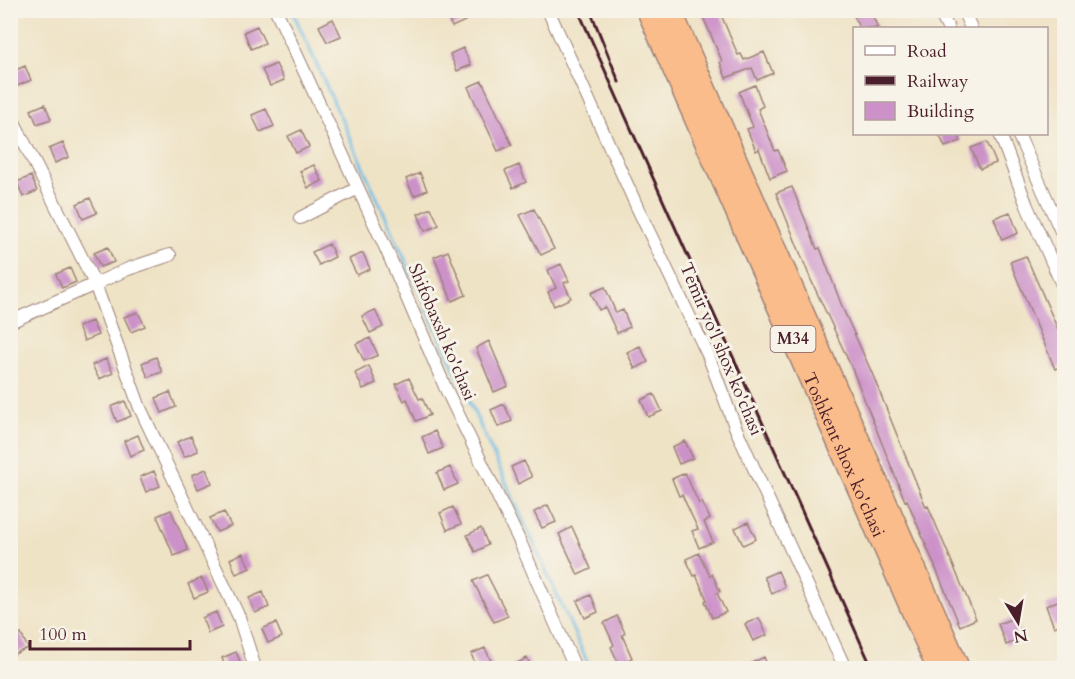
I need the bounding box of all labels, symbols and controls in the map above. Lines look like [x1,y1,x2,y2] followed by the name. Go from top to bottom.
[853,27,1048,135] legend
[907,39,947,64] text: Road
[907,69,969,94] text: Railway
[907,99,975,124] text: Building
[673,259,769,439] street label: Temir yo'l shox ko'chasi
[402,260,482,404] street label: Shifobaxsh ko'chasi
[770,326,816,352] road number: M34
[797,369,891,541] street label: Toshkent shox ko'chasi
[988,592,1048,652] north arrow
[30,613,190,651] scale bar
[39,622,87,647] text: 100 m
[1012,624,1030,648] text: N

